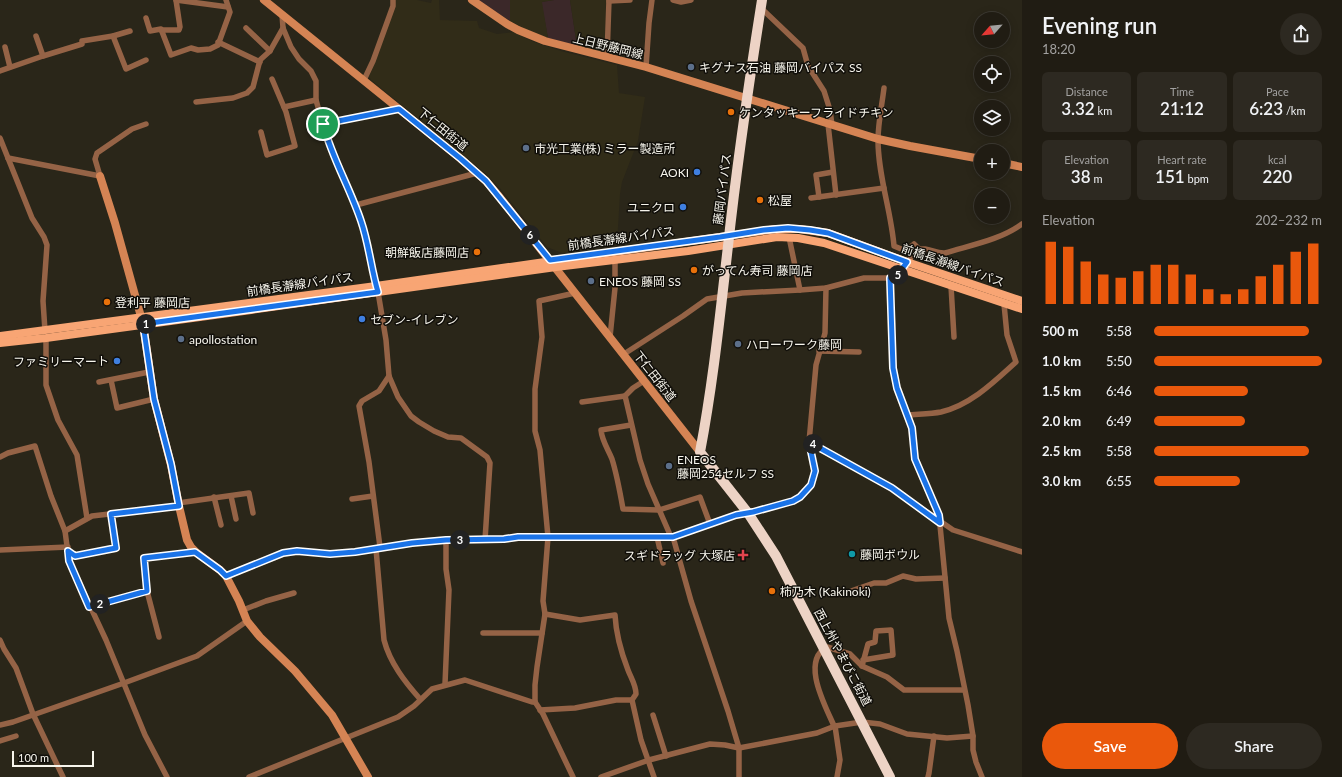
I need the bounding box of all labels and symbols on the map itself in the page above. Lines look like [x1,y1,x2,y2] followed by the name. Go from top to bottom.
[974,12,1010,48] north arrow
[571,30,645,62] street label: 上日野藤岡線
[699,60,862,75] place label: キグナス石油 藤岡バイパス SS
[686,62,696,72] marker: キグナス石油 藤岡バイパス SS
[415,104,471,154] street label: 下仁田街道
[739,105,894,120] place label: ケンタッキーフライドチキン
[306,107,340,141] pin
[726,107,736,117] marker: ケンタッキーフライドチキン
[534,141,675,156] place label: 市光工業(株) ミラー製造所
[521,143,531,153] marker: 市光工業(株) ミラー製造所
[710,152,734,226] street label: 藤岡バイパス
[660,165,689,180] place label: AOKI
[692,167,702,177] marker: AOKI
[768,193,792,208] place label: 松屋
[755,195,765,205] marker: 松屋
[627,200,675,215] place label: ユニクロ
[678,202,688,212] marker: ユニクロ
[567,223,675,253] street label: 前橋長瀞線バイパス
[520,225,540,245] pin: 6
[900,240,1006,290] street label: 前橋長瀞線バイパス
[385,245,469,260] place label: 朝鮮飯店藤岡店
[472,247,482,257] marker: 朝鮮飯店藤岡店
[702,263,812,278] place label: がってん寿司 藤岡店
[689,265,699,275] marker: がってん寿司 藤岡店
[888,265,908,285] pin: 5
[246,269,354,299] street label: 前橋長瀞線バイパス
[599,274,681,289] place label: ENEOS 藤岡 SS
[586,276,596,286] marker: ENEOS 藤岡 SS
[115,295,190,310] place label: 登利平 藤岡店
[102,297,112,307] marker: 登利平 藤岡店
[370,312,458,327] place label: セブン-イレブン
[136,314,156,334] pin: 1
[357,314,367,324] marker: セブン-イレブン
[189,332,257,347] place label: apollostation
[176,334,186,344] marker: apollostation
[746,337,842,352] place label: ハローワーク藤岡
[733,339,743,349] marker: ハローワーク藤岡
[631,348,679,404] street label: 下仁田街道
[13,354,109,369] place label: ファミリーマート
[112,356,122,366] marker: ファミリーマート
[803,434,823,454] pin: 4
[677,452,774,481] place label: ENEOS 藤岡254セルフ SS
[664,461,674,471] marker: ENEOS 藤岡254セルフ SS
[450,530,470,550] pin: 3
[860,547,920,562] place label: 藤岡ボウル
[624,548,735,563] place label: スギドラッグ 大塚店
[847,549,857,559] marker: 藤岡ボウル
[738,550,748,560] marker: スギドラッグ 大塚店
[780,584,871,599] place label: 柿乃木 (Kakinoki)
[767,586,777,596] marker: 柿乃木 (Kakinoki)
[90,594,110,614] pin: 2
[811,606,875,708] street label: 西上州やまびこ街道
[12,749,94,768] scale bar

